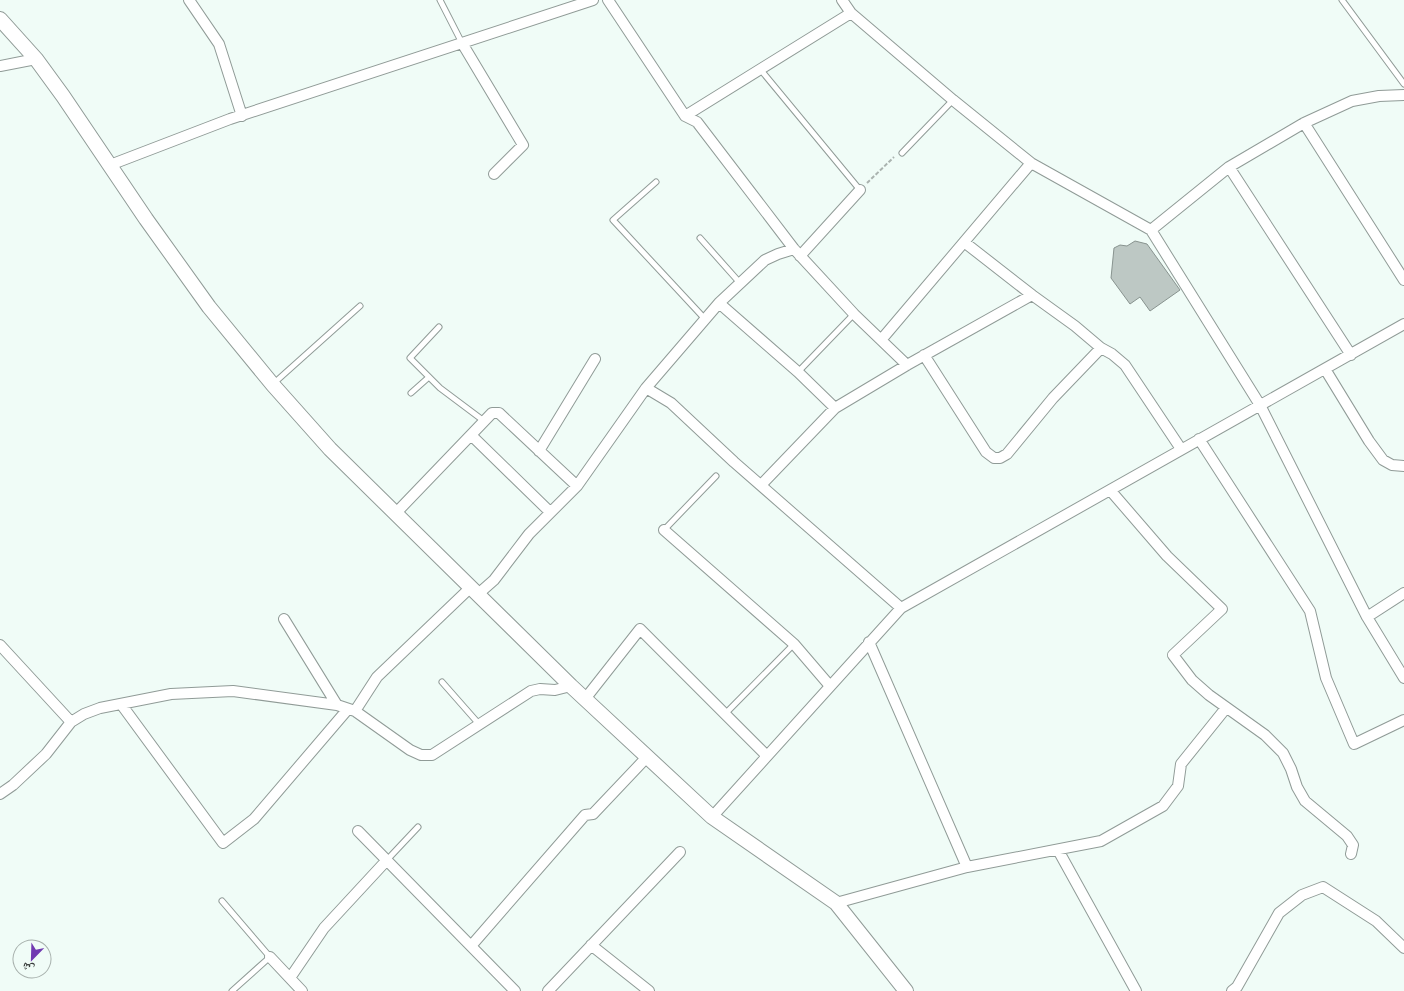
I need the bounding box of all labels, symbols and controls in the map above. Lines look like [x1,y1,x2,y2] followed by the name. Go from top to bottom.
[12,939,52,979] north arrow
[20,958,37,977] text: ش

